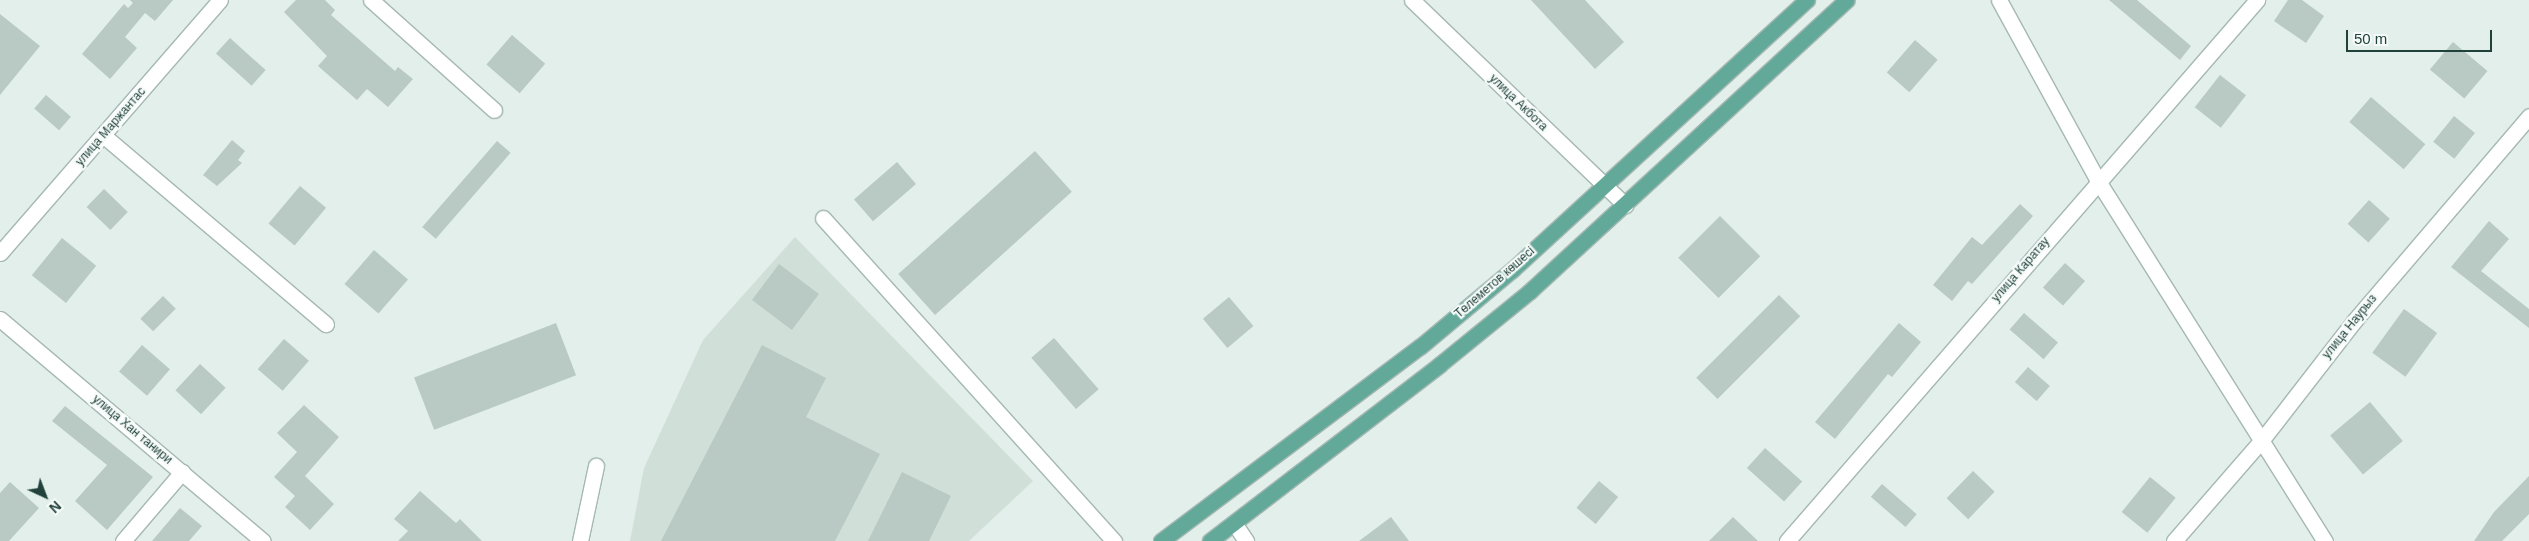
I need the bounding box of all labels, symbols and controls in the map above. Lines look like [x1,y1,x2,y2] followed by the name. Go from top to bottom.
[2349,20,2495,52] scale bar
[2354,30,2387,47] text: 50 m
[1486,72,1550,134] street label: улица Акбота
[73,85,149,169] street label: улица Маржантас
[1989,235,2053,305] street label: улица Каратау
[1452,244,1538,322] street label: Төлеметов көшесі
[2320,292,2380,362] street label: улица Наурыз
[89,392,175,468] street label: улица Хан танири
[20,471,70,521] north arrow
[46,498,64,516] text: N

